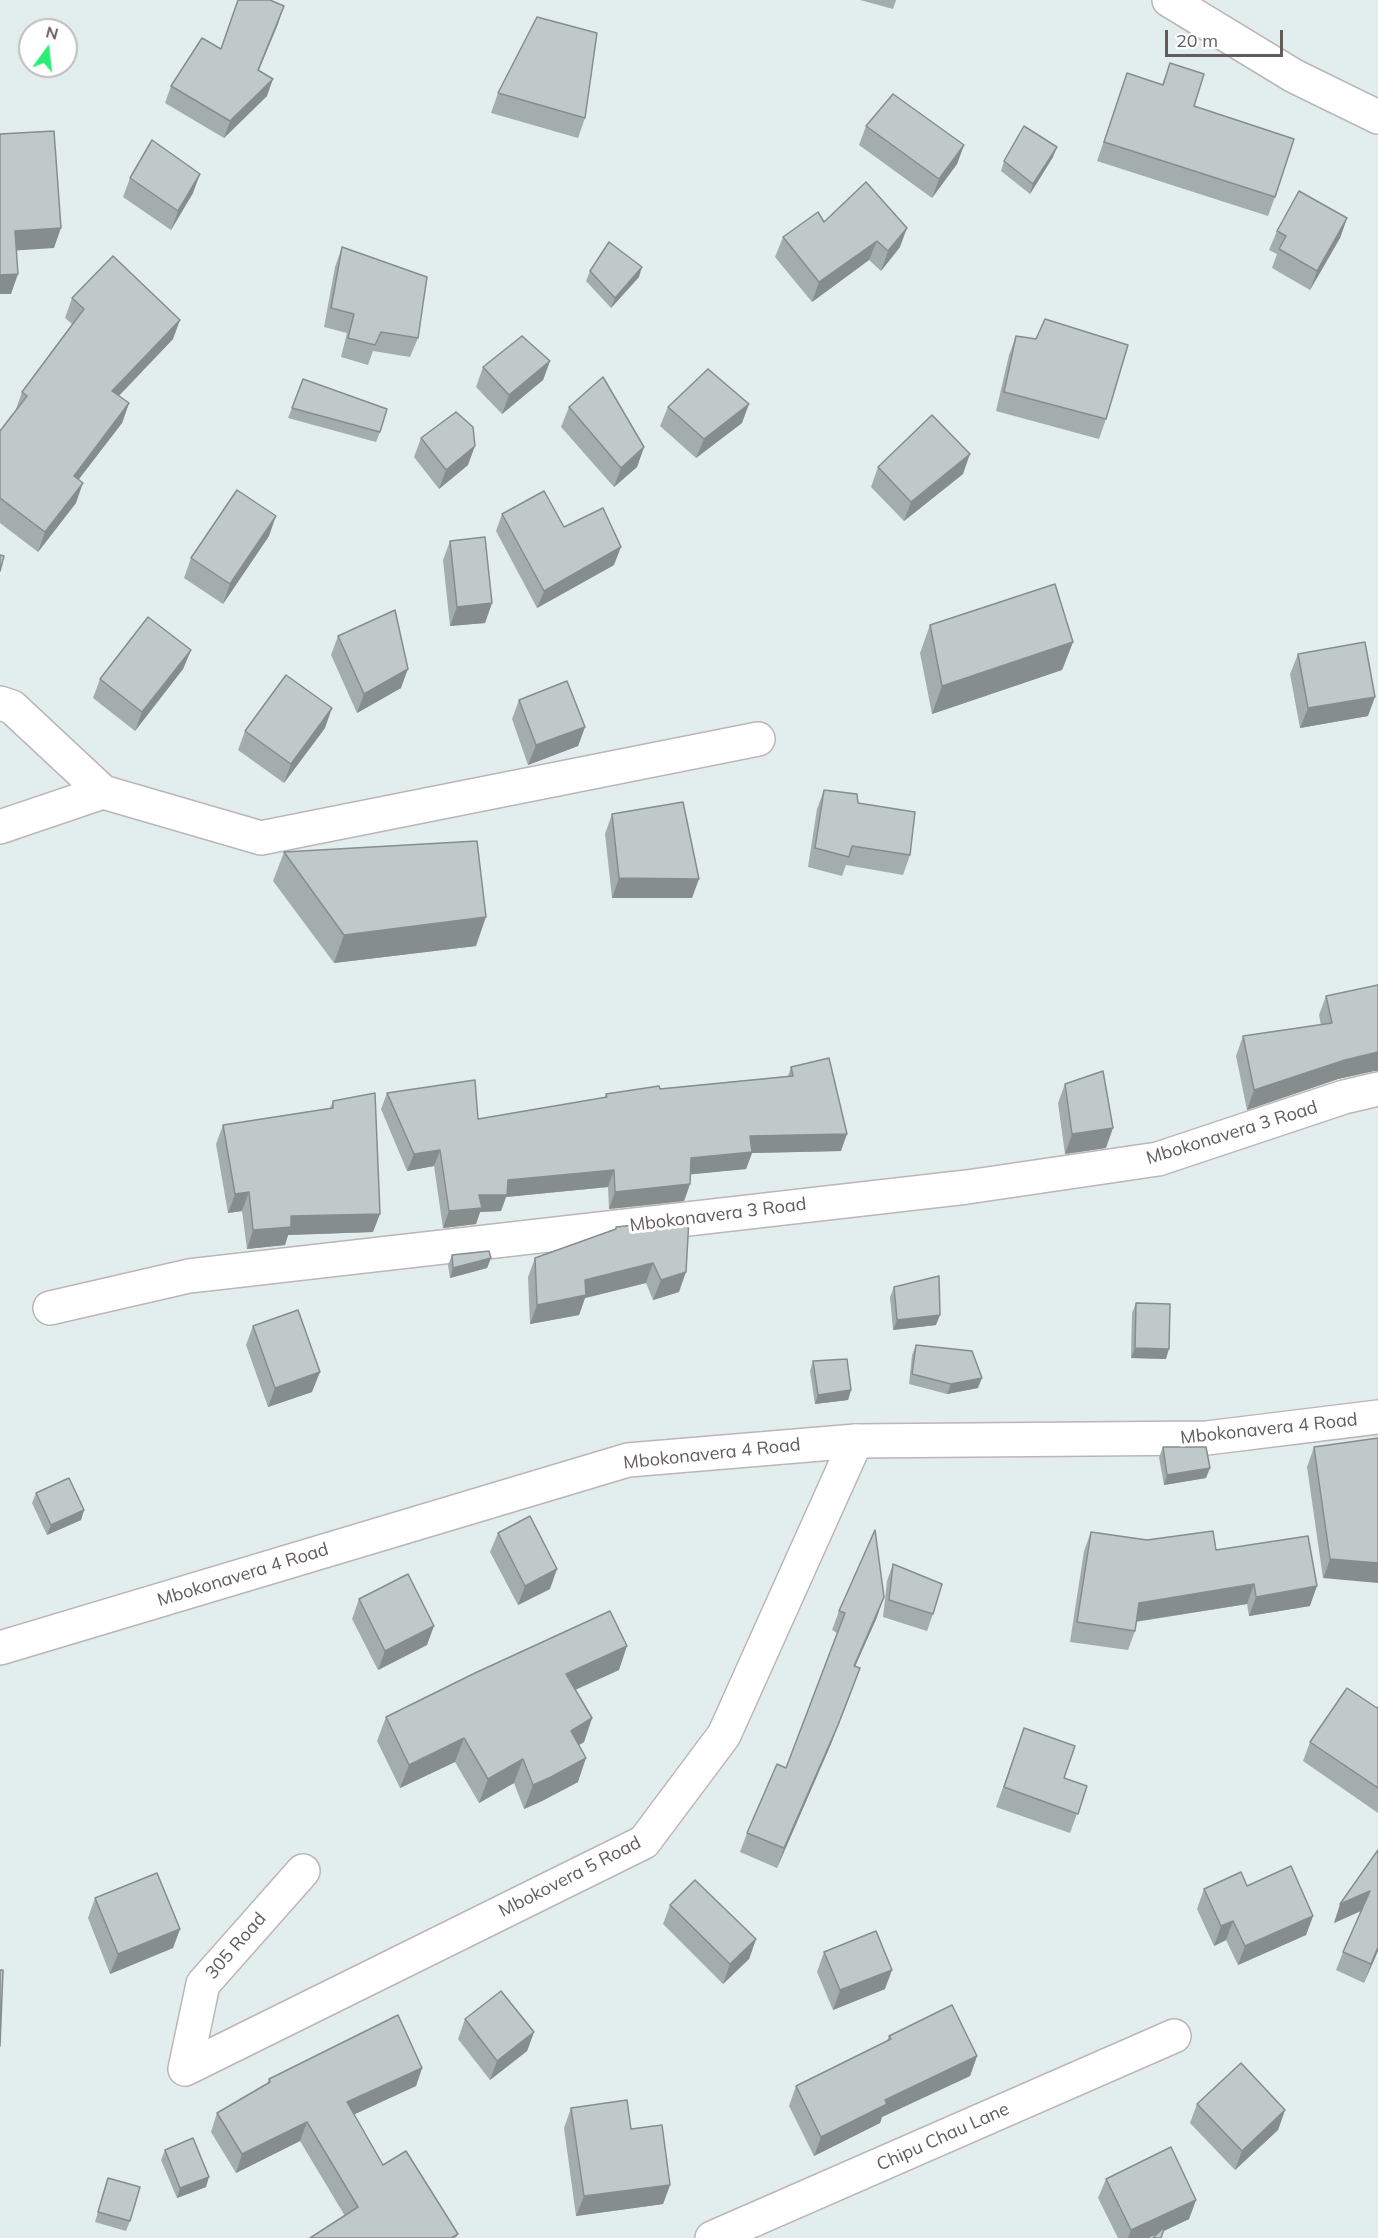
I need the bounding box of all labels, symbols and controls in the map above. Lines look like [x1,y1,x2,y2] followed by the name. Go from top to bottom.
[18,18,78,78] north arrow
[1168,18,1286,56] scale bar
[44,21,61,44] text: N
[1176,29,1218,52] text: 20 m
[1144,1097,1320,1169] street label: Mbokonavera 3 Road
[628,1193,808,1237] street label: Mbokonavera 3 Road
[1179,1409,1359,1449] street label: Mbokonavera 4 Road
[622,1434,802,1474] street label: Mbokonavera 4 Road
[155,1539,331,1611] street label: Mbokonavera 4 Road
[495,1832,645,1922] street label: Mbokovera 5 Road
[201,1908,271,1984] street label: 305 Road
[873,2098,1013,2176] street label: Chipu Chau Lane

